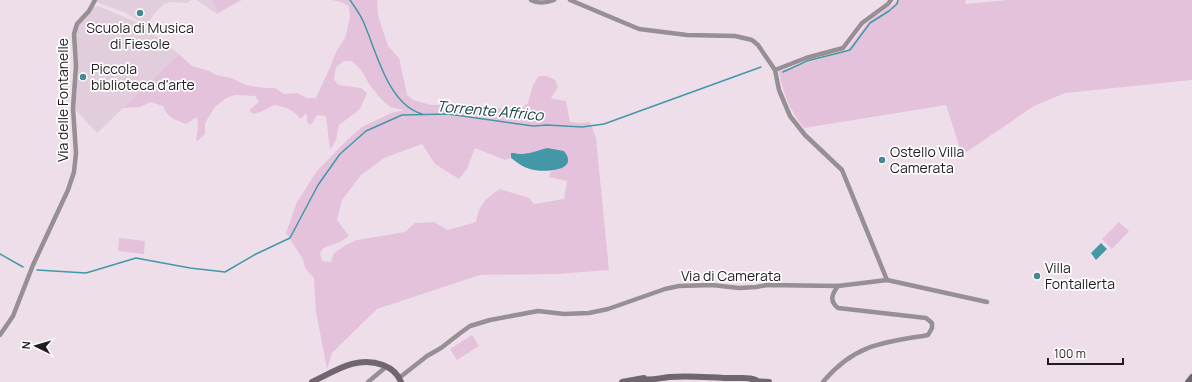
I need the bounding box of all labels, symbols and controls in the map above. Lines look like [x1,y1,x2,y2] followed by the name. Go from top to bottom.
[135,8,145,18] marker: Scuola di Musica di Fiesole
[86,18,194,53] place label: Scuola di Musica di Fiesole
[53,38,72,162] street label: Via delle Fontanelle
[91,59,195,94] place label: Piccola biblioteca d'arte
[78,72,88,82] marker: Piccola biblioteca d'arte
[436,95,545,126] water label: Torrente Affrico
[890,142,964,177] place label: Ostello Villa Camerata
[877,155,887,165] marker: Ostello Villa Camerata
[1045,258,1115,293] place label: Villa Fontallerta
[681,266,781,285] street label: Via di Camerata
[1032,271,1042,281] marker: Villa Fontallerta
[16,326,56,366] north arrow
[18,340,33,350] text: N
[1048,340,1123,366] scale bar
[1054,345,1086,362] text: 100 m

